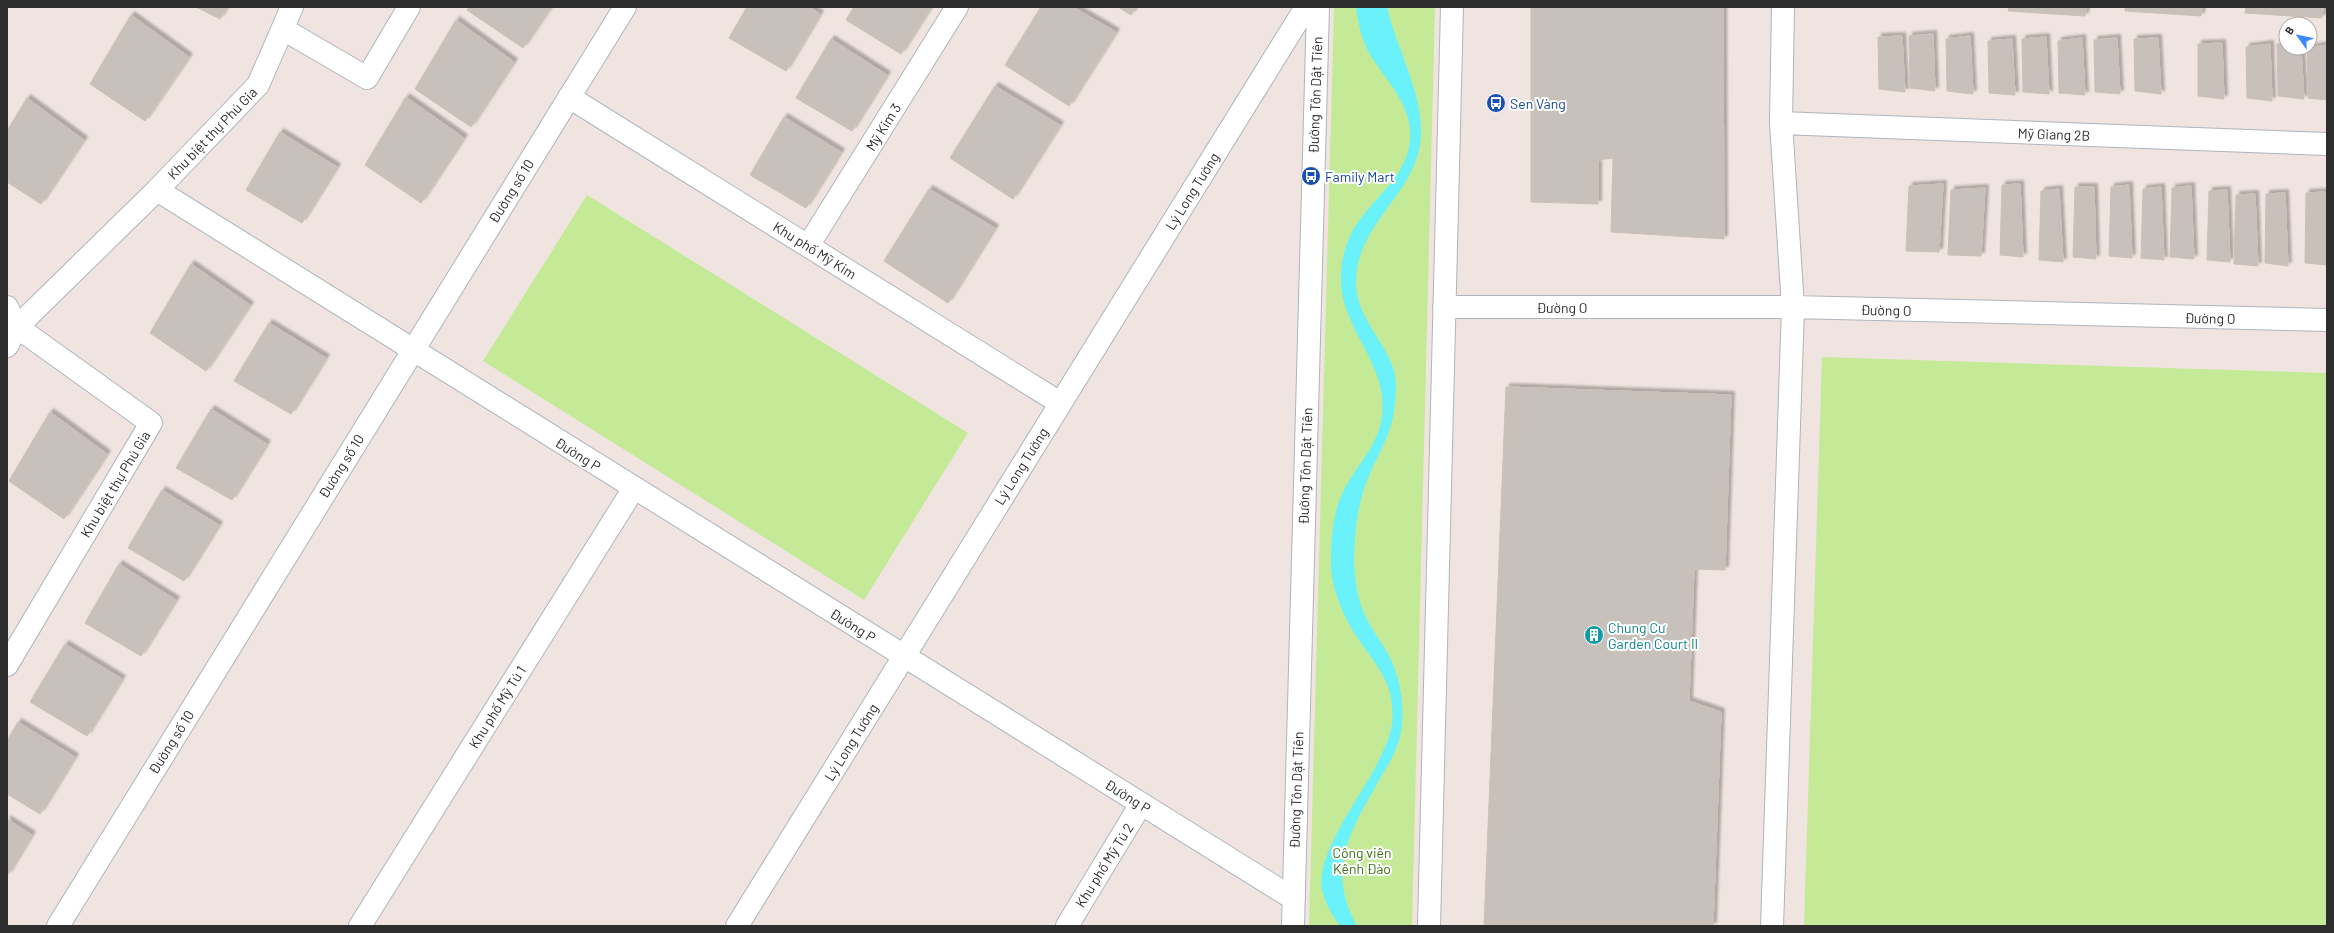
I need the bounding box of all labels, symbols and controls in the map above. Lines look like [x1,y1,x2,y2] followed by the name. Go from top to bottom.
[2278,16,2318,56] north arrow
[2282,24,2297,37] text: B
[1304,36,1326,154] street label: Đường Tôn Dật Tiên
[164,83,260,183] street label: Khu biệt thự Phú Gia
[1485,92,1507,114] bus stop icon: Sen Vàng
[1510,95,1566,112] place label: Sen Vàng
[862,100,904,154] street label: Mỹ Kim 3
[2017,124,2091,144] street label: Mỹ Giang 2B
[1161,149,1223,233] street label: Lý Long Tường
[485,156,537,226] street label: Đường số 10
[1300,165,1322,187] bus stop icon: Family Mart
[1325,168,1395,185] place label: Family Mart
[770,218,860,282] street label: Khu phố Mỹ Kim
[1537,299,1587,316] street label: Đường O
[1860,301,1912,319] street label: Đường O
[2184,309,2236,327] street label: Đường O
[1294,407,1316,525] street label: Đường Tôn Dật Tiên
[990,424,1052,508] street label: Lý Long Tường
[76,428,154,540] street label: Khu biệt thự Phú Gia
[315,431,367,501] street label: Đường số 10
[552,433,604,475] street label: Đường P
[827,604,879,646] street label: Đường P
[1608,619,1698,652] place label: Chung Cư Garden Court II
[1583,624,1605,646] building icon: Chung Cư Garden Court II
[465,663,529,751] street label: Khu phố Mỹ Tú 1
[820,700,882,784] street label: Lý Long Tường
[145,707,197,777] street label: Đường số 10
[1285,731,1307,849] street label: Đường Tôn Dật Tiên
[1102,775,1154,817] street label: Đường P
[1071,820,1137,910] street label: Khu phố Mỹ Tú 2
[1332,844,1392,877] park label: Công viên Kênh Đào

